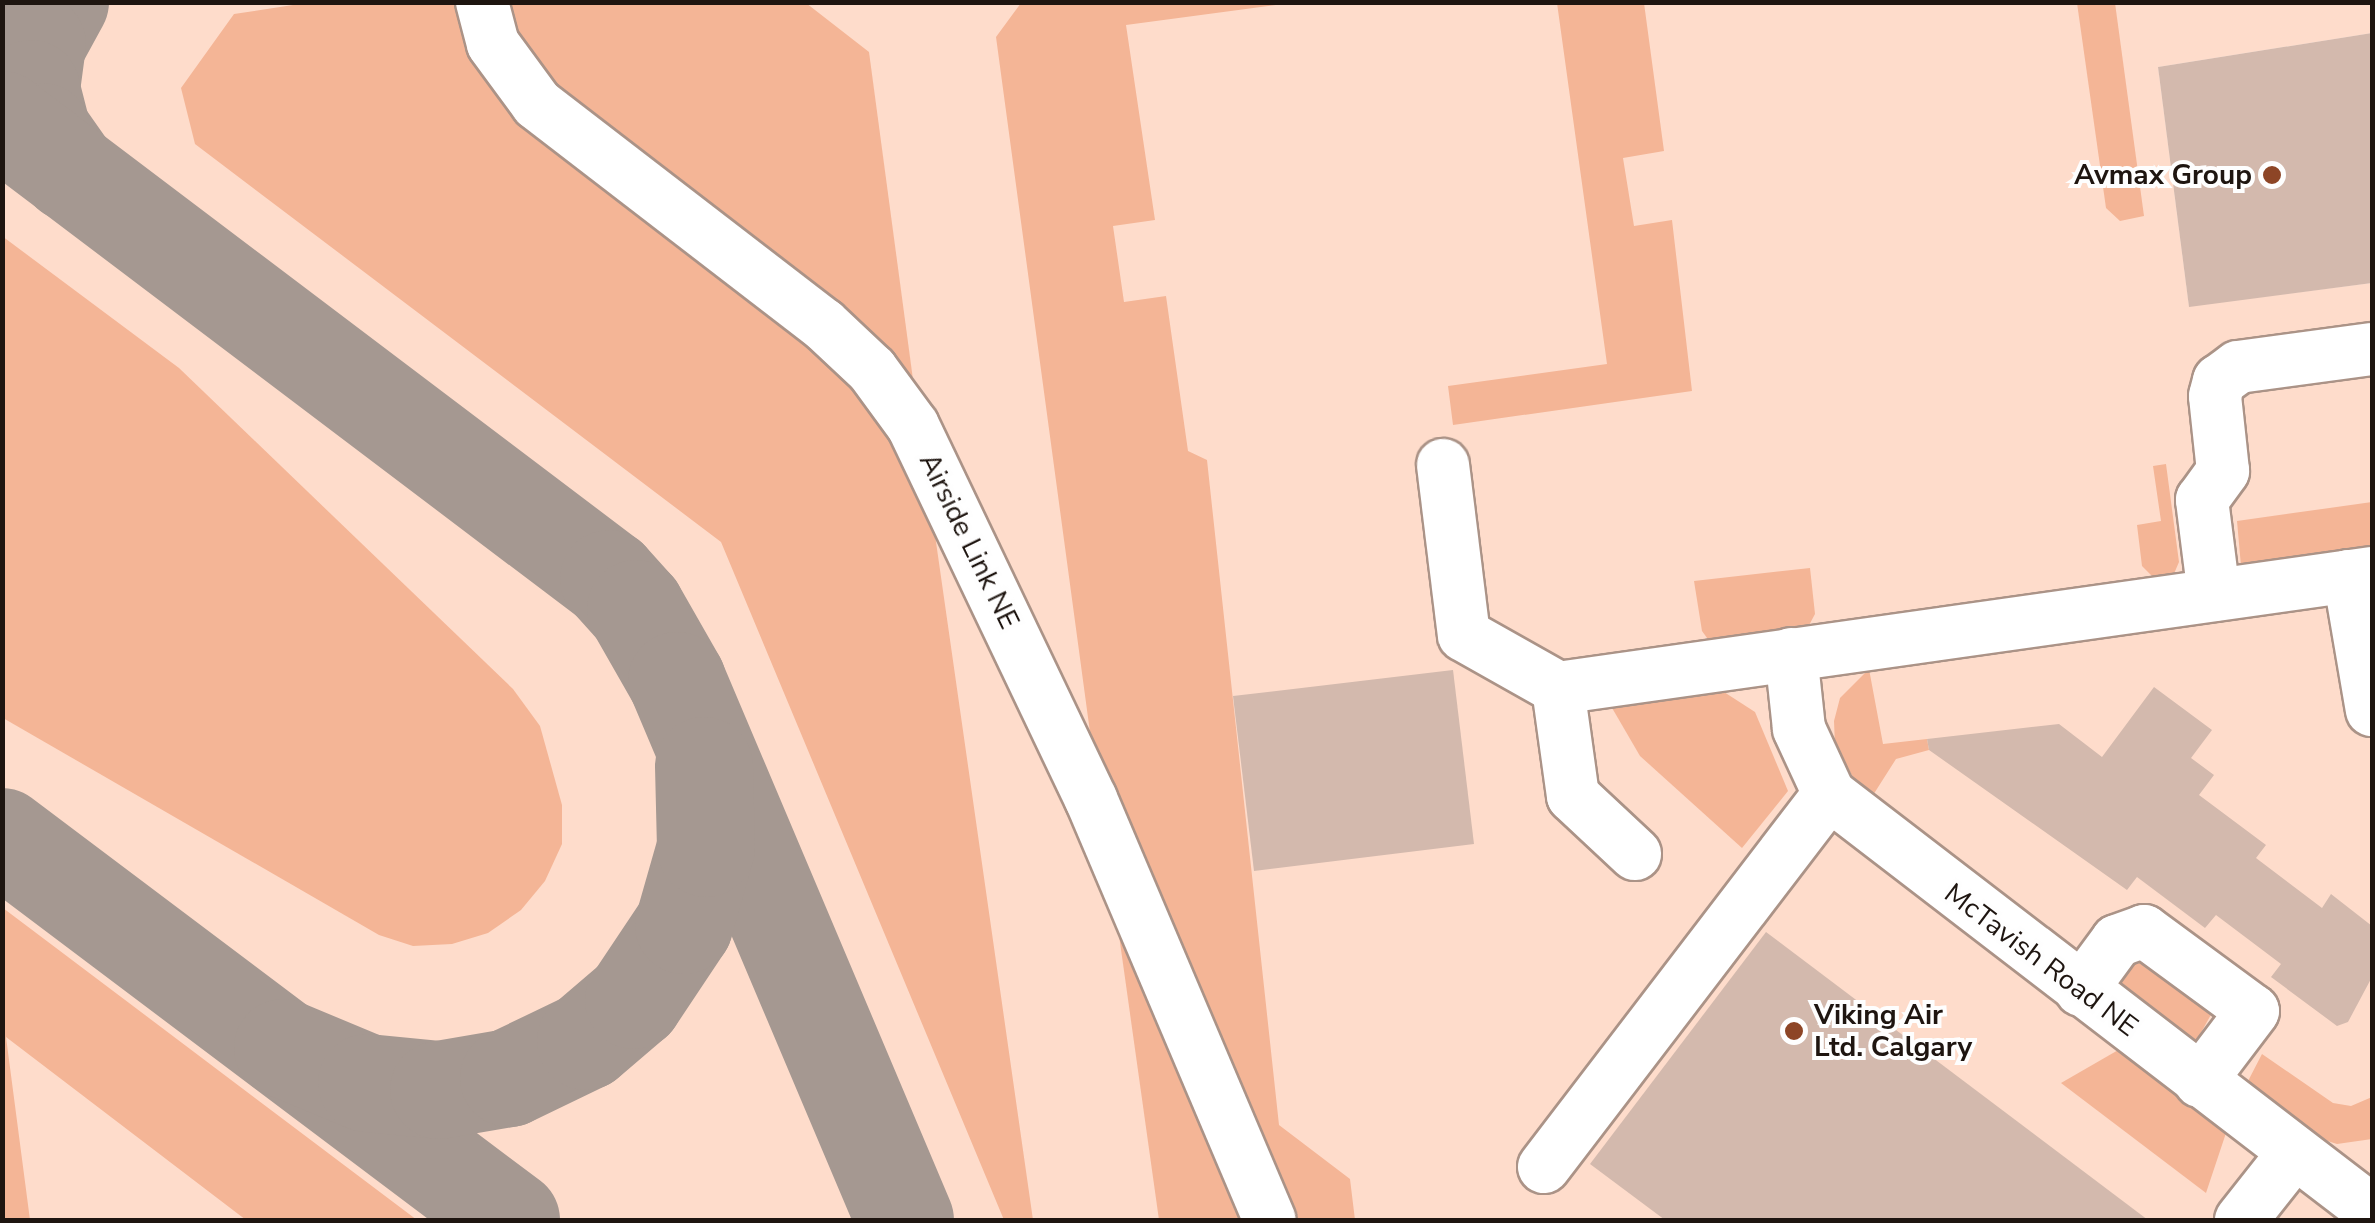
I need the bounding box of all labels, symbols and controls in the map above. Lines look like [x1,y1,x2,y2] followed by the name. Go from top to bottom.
[2074,158,2252,192] place label: Avmax Group
[2261,164,2283,186] marker: Avmax Group
[912,448,1026,634] street label: Airside Link NE
[1938,876,2144,1044] street label: McTavish Road NE
[1814,998,1972,1064] place label: Viking Air Ltd. Calgary
[1783,1020,1805,1042] marker: Viking Air Ltd. Calgary

